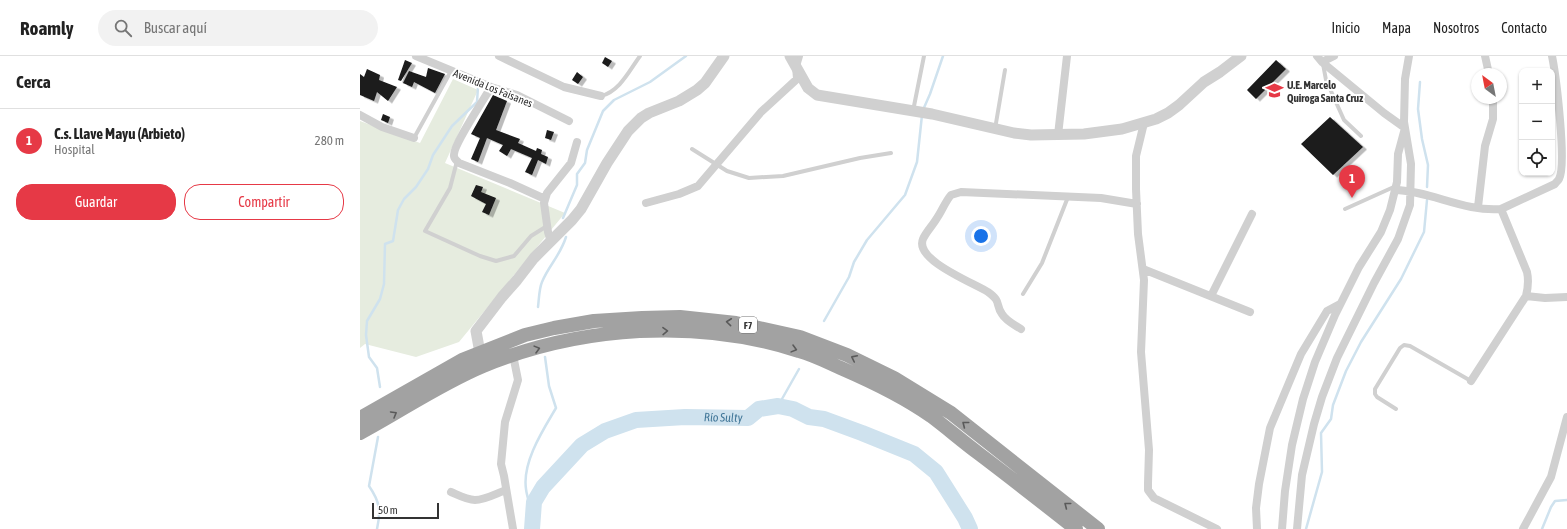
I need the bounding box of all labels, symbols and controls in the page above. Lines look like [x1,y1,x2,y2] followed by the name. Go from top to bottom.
[98,10,378,46] search box
[20,17,74,39] text: Roamly
[112,17,134,39] icon: search
[144,19,207,36] text: Buscar aquí
[1331,20,1360,36] text: Inicio
[1382,20,1411,36] text: Mapa
[1433,20,1479,36] text: Nosotros
[1501,20,1547,36] text: Contacto
[452,67,534,109] street label: Avenida Los Faisanes
[1471,68,1507,104] north arrow
[1519,68,1555,176] map controls
[1519,68,1555,104] button: +
[16,72,51,92] text: Cerca
[1287,79,1363,104] place label: U.E. Marcelo Quiroga Santa Cruz
[1264,81,1284,101] school or university icon: U.E. Marcelo Quiroga Santa Cruz
[1519,104,1555,140] button: −
[54,125,185,142] text: C.s. Llave Mayu (Arbieto)
[26,133,32,148] text: 1
[315,133,344,148] text: 280 m
[1519,140,1555,176] button: locate
[54,142,95,157] text: Hospital
[1339,165,1365,198] pin: 1
[16,184,176,220] button: Guardar
[184,184,344,220] button: Compartir
[971,226,991,246] your location
[739,317,757,333] road number: F7
[726,318,732,327] one-way arrow
[662,327,668,335] one-way arrow
[790,344,797,353] one-way arrow
[534,345,541,354] one-way arrow
[850,355,858,363] one-way arrow
[704,410,743,425] water label: Río Sulty
[390,411,397,418] one-way arrow
[963,422,970,429] one-way arrow
[372,501,439,520] scale bar
[1065,502,1072,509] one-way arrow
[378,504,398,516] text: 50 m

